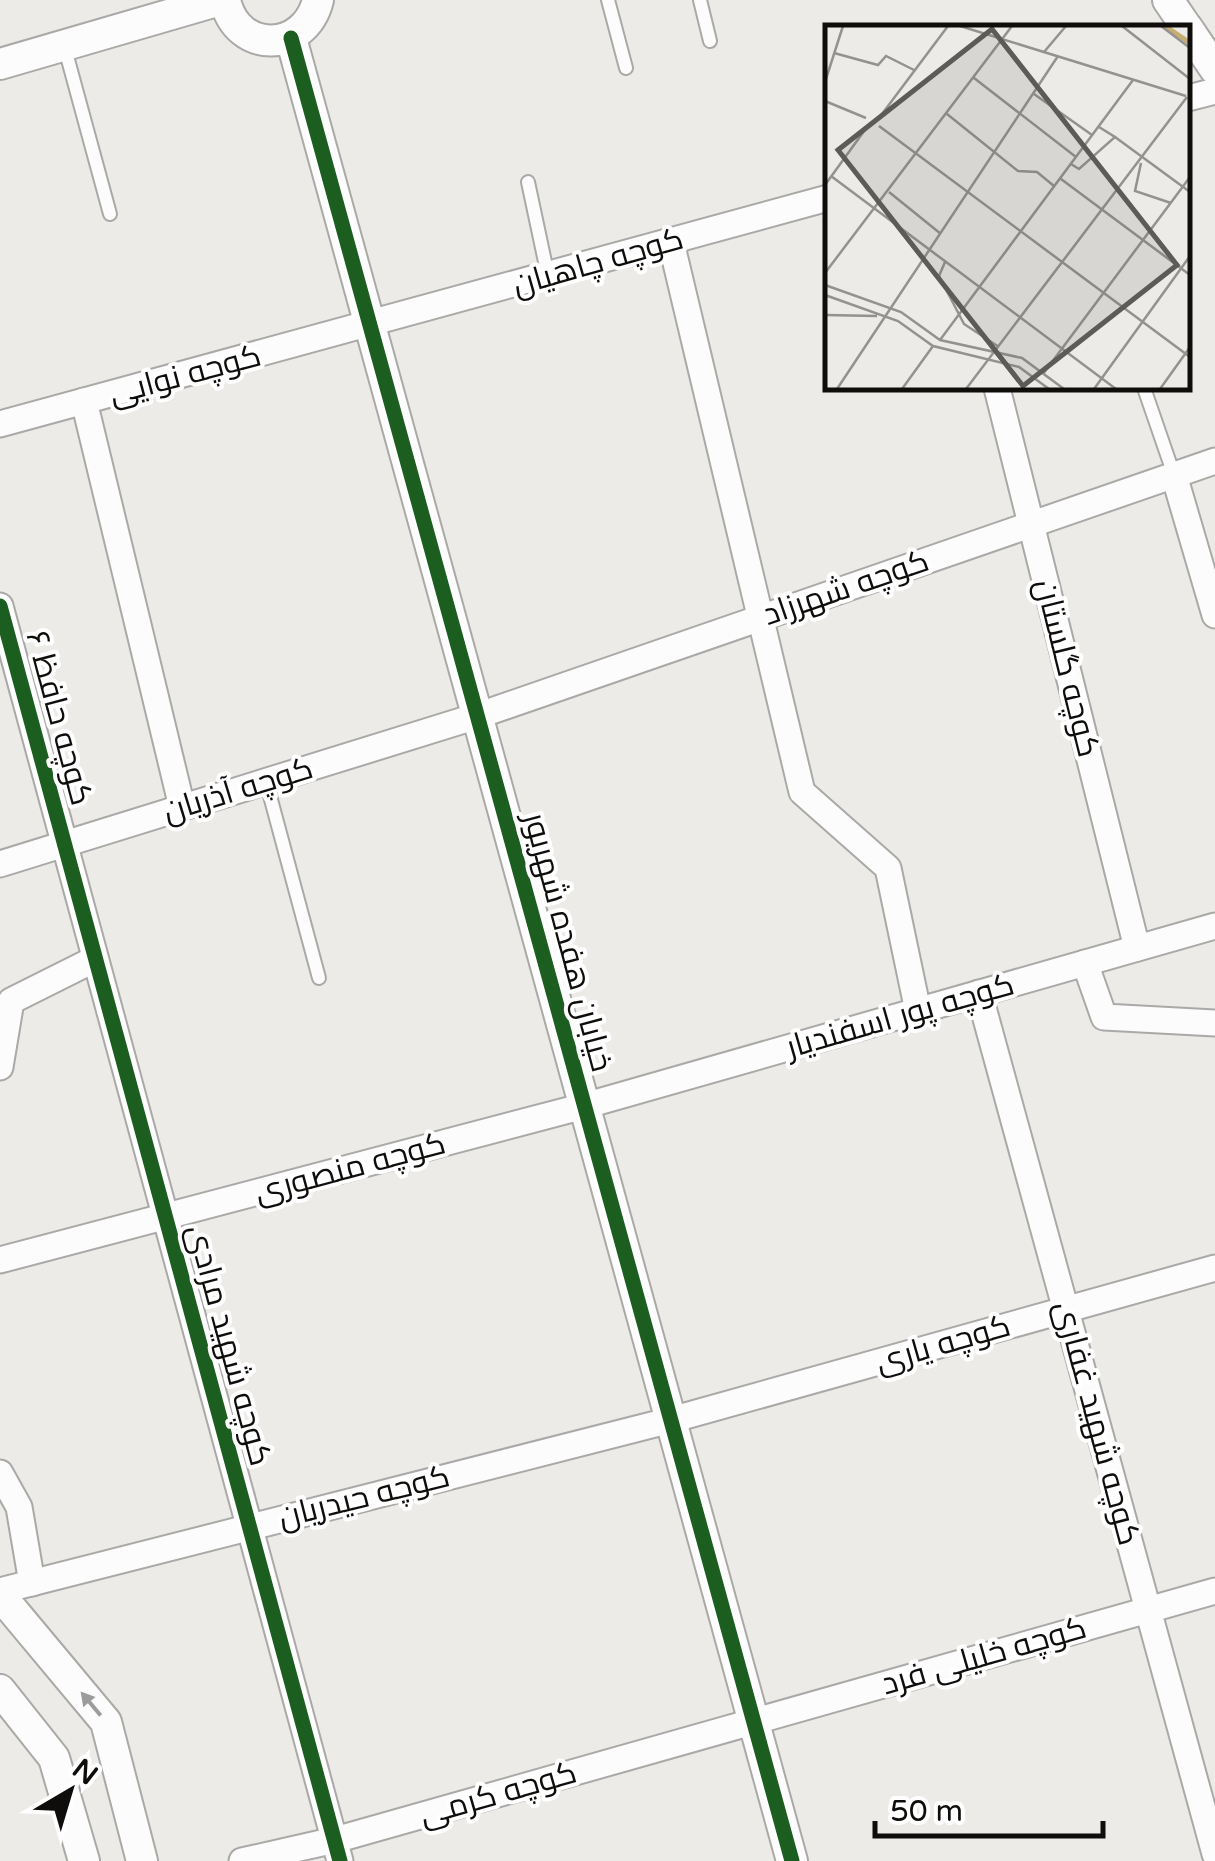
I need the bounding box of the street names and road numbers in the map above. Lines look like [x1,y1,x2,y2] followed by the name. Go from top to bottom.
[508,219,688,305] street label: کوچه چاهیان
[105,337,265,414] street label: کوچه نوایی
[758,542,934,635] street label: کوچه شهرزاد
[1026,575,1107,761] street label: کوچه گلستان
[17,627,100,810] street label: کوچه حافظ ۶
[158,749,318,832] street label: کوچه آذریان
[515,806,621,1076] street label: خیابان هفده شهریور
[780,965,1019,1068] street label: کوچه پور اسفندیار
[250,1124,450,1213] street label: کوچه منصوری
[178,1220,279,1470] street label: کوچه شهید مرادی
[1045,1297,1148,1550] street label: کوچه شهید غفاری
[871,1307,1015,1382] street label: کوچه یاری
[274,1457,454,1538] street label: کوچه حیدریان
[877,1609,1091,1704] street label: کوچه خلیلی فرد
[415,1753,581,1835] street label: کوچه کرمی

